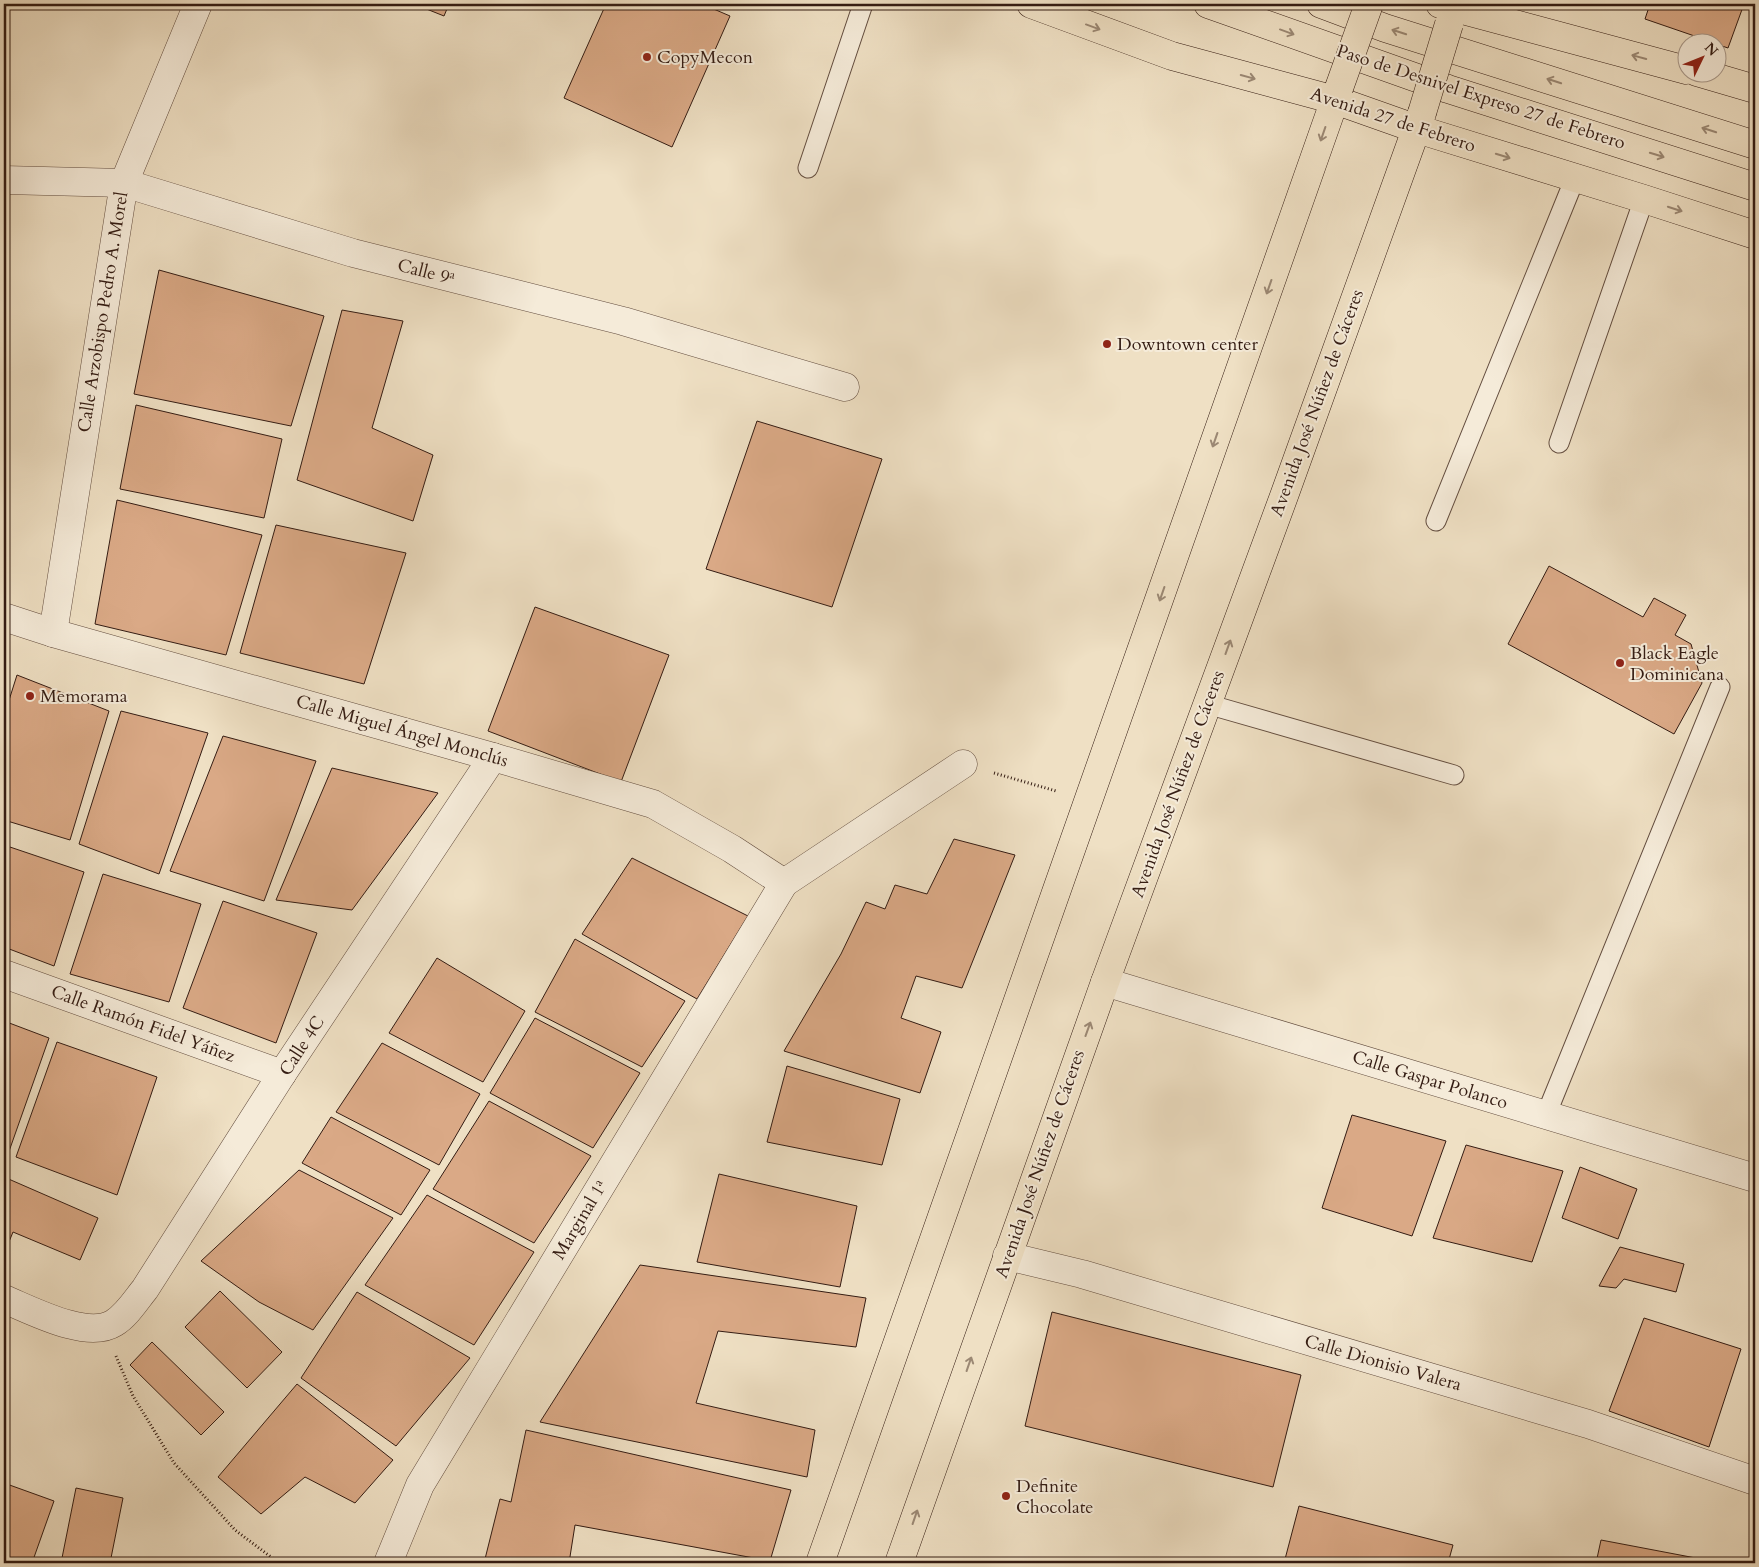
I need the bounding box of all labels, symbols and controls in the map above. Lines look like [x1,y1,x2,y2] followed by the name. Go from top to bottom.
[1085,23,1100,32] one-way arrow
[1392,27,1407,36] one-way arrow
[1279,28,1294,37] one-way arrow
[1676,32,1726,82] north arrow
[1333,38,1629,156] street label: Paso de Desnivel Expreso 27 de Febrero
[1700,39,1722,60] text: N
[657,45,754,70] place label: CopyMecon
[641,51,653,63] marker: CopyMecon
[1632,52,1648,61] one-way arrow
[1239,72,1255,82] one-way arrow
[1546,75,1562,85] one-way arrow
[1307,81,1479,159] street label: Avenida 27 de Febrero
[1318,125,1327,141] one-way arrow
[1702,125,1717,134] one-way arrow
[1495,151,1511,161] one-way arrow
[1649,151,1665,160] one-way arrow
[72,189,134,434] street label: Calle Arzobispo Pedro A. Morel
[1667,205,1682,214] one-way arrow
[395,253,458,291] street label: Calle 9ª
[1264,279,1273,294] one-way arrow
[1264,286,1370,520] street label: Avenida José Núñez de Cáceres
[1117,332,1258,357] place label: Downtown center
[1101,338,1113,350] marker: Downtown center
[1210,432,1220,448] one-way arrow
[1157,585,1166,601] one-way arrow
[1224,640,1233,655] one-way arrow
[1630,641,1724,687] place label: Black Eagle Dominicana
[1614,657,1626,669] marker: Black Eagle Dominicana
[1125,667,1231,901] street label: Avenida José Núñez de Cáceres
[40,684,128,709] place label: Memorama
[293,689,511,773] street label: Calle Miguel Ángel Monclús
[24,690,36,702] marker: Memorama
[48,979,238,1069] street label: Calle Ramón Fidel Yáñez
[273,1011,331,1081] street label: Calle 4C
[1084,1022,1093,1038] one-way arrow
[1349,1044,1511,1116] street label: Calle Gaspar Polanco
[989,1046,1091,1282] street label: Avenida José Núñez de Cáceres
[547,1175,614,1264] street label: Marginal 1ª
[1302,1329,1465,1397] street label: Calle Dionisio Valera
[965,1357,974,1372] one-way arrow
[1016,1474,1094,1520] place label: Definite Chocolate
[1000,1490,1012,1502] marker: Definite Chocolate
[911,1510,920,1526] one-way arrow

